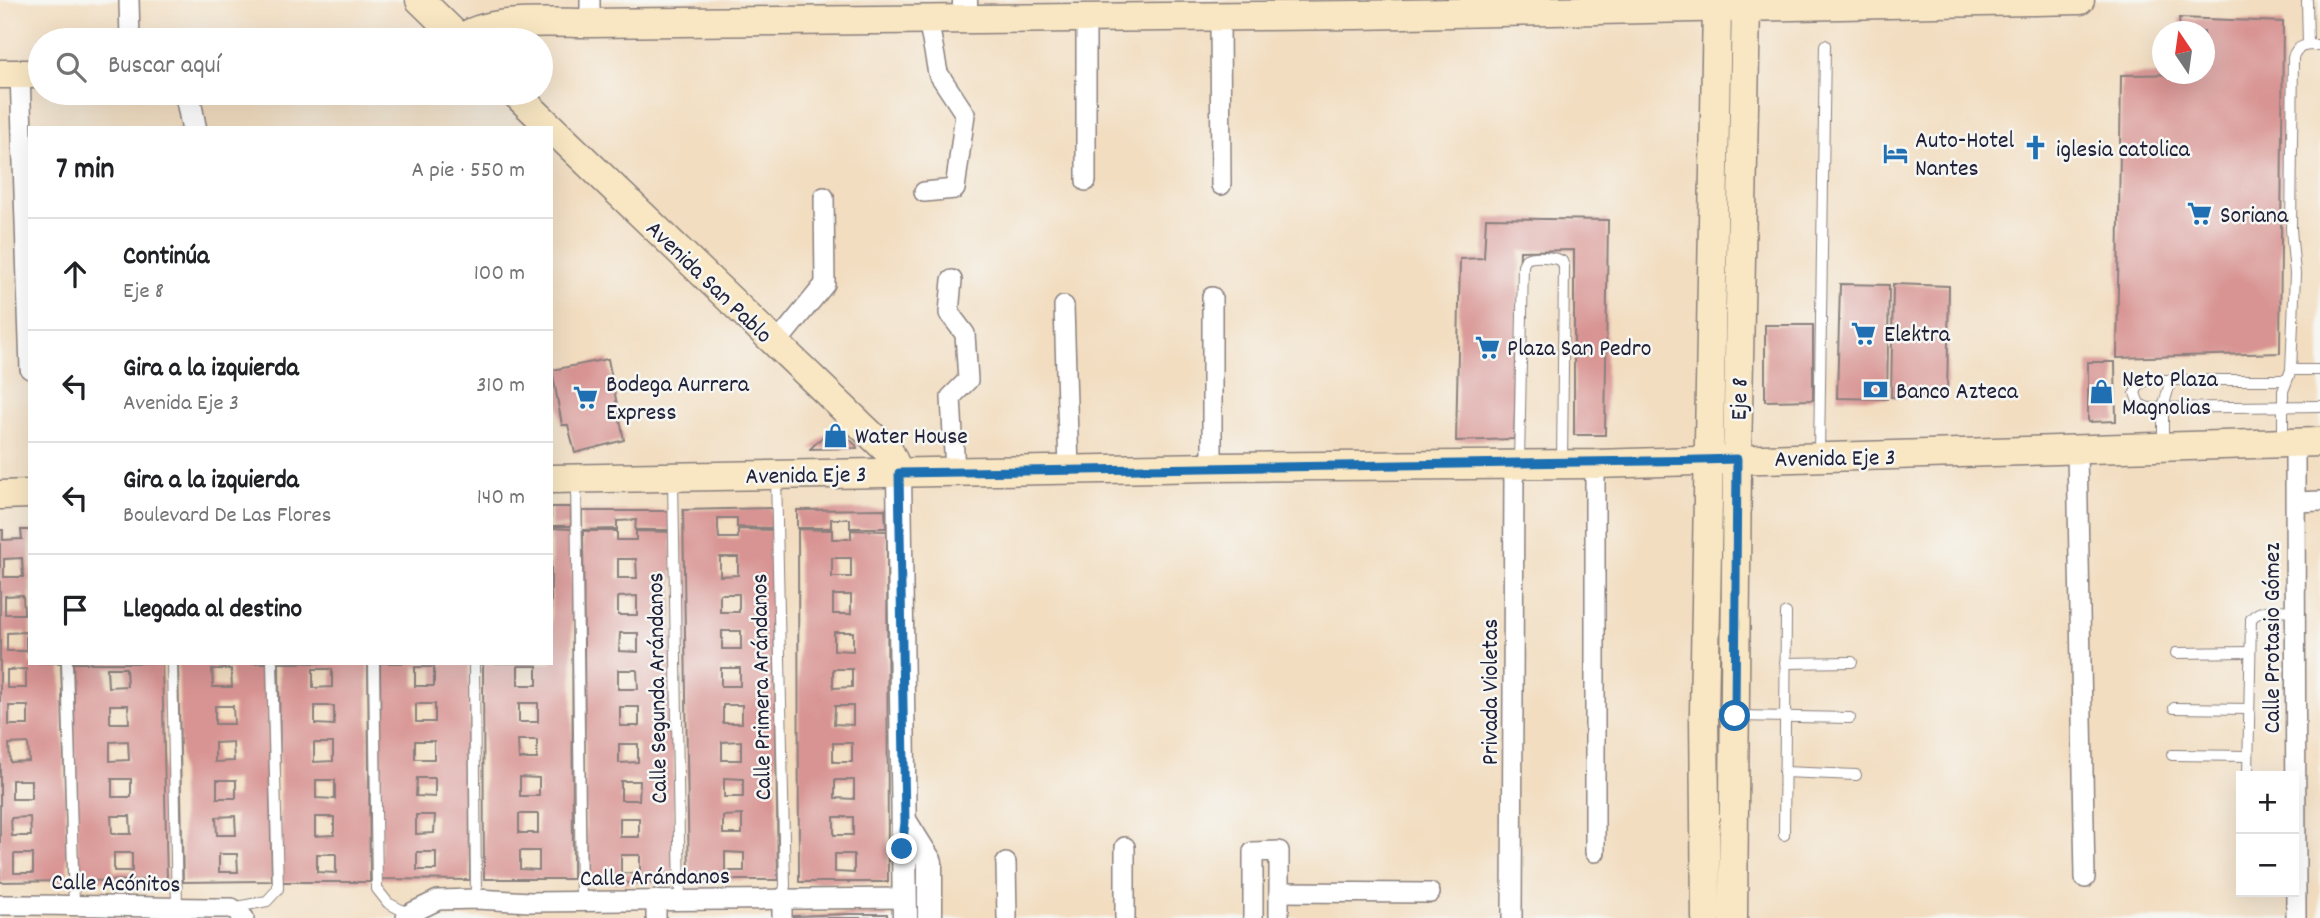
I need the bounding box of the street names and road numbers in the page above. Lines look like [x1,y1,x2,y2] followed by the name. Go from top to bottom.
[637,214,779,353] street label: Avenida San Pablo
[1724,377,1758,421] street label: Eje 8
[1774,442,1896,478] street label: Avenida Eje 3
[745,459,867,495] street label: Avenida Eje 3
[2257,543,2291,733] street label: Calle Protasio Gómez
[640,572,678,804] street label: Calle Segunda Arándanos
[744,573,782,801] street label: Calle Primera Arándanos
[1475,619,1509,765] street label: Privada Violetas
[580,861,730,897] street label: Calle Arándanos
[51,867,181,903] street label: Calle Acónitos

